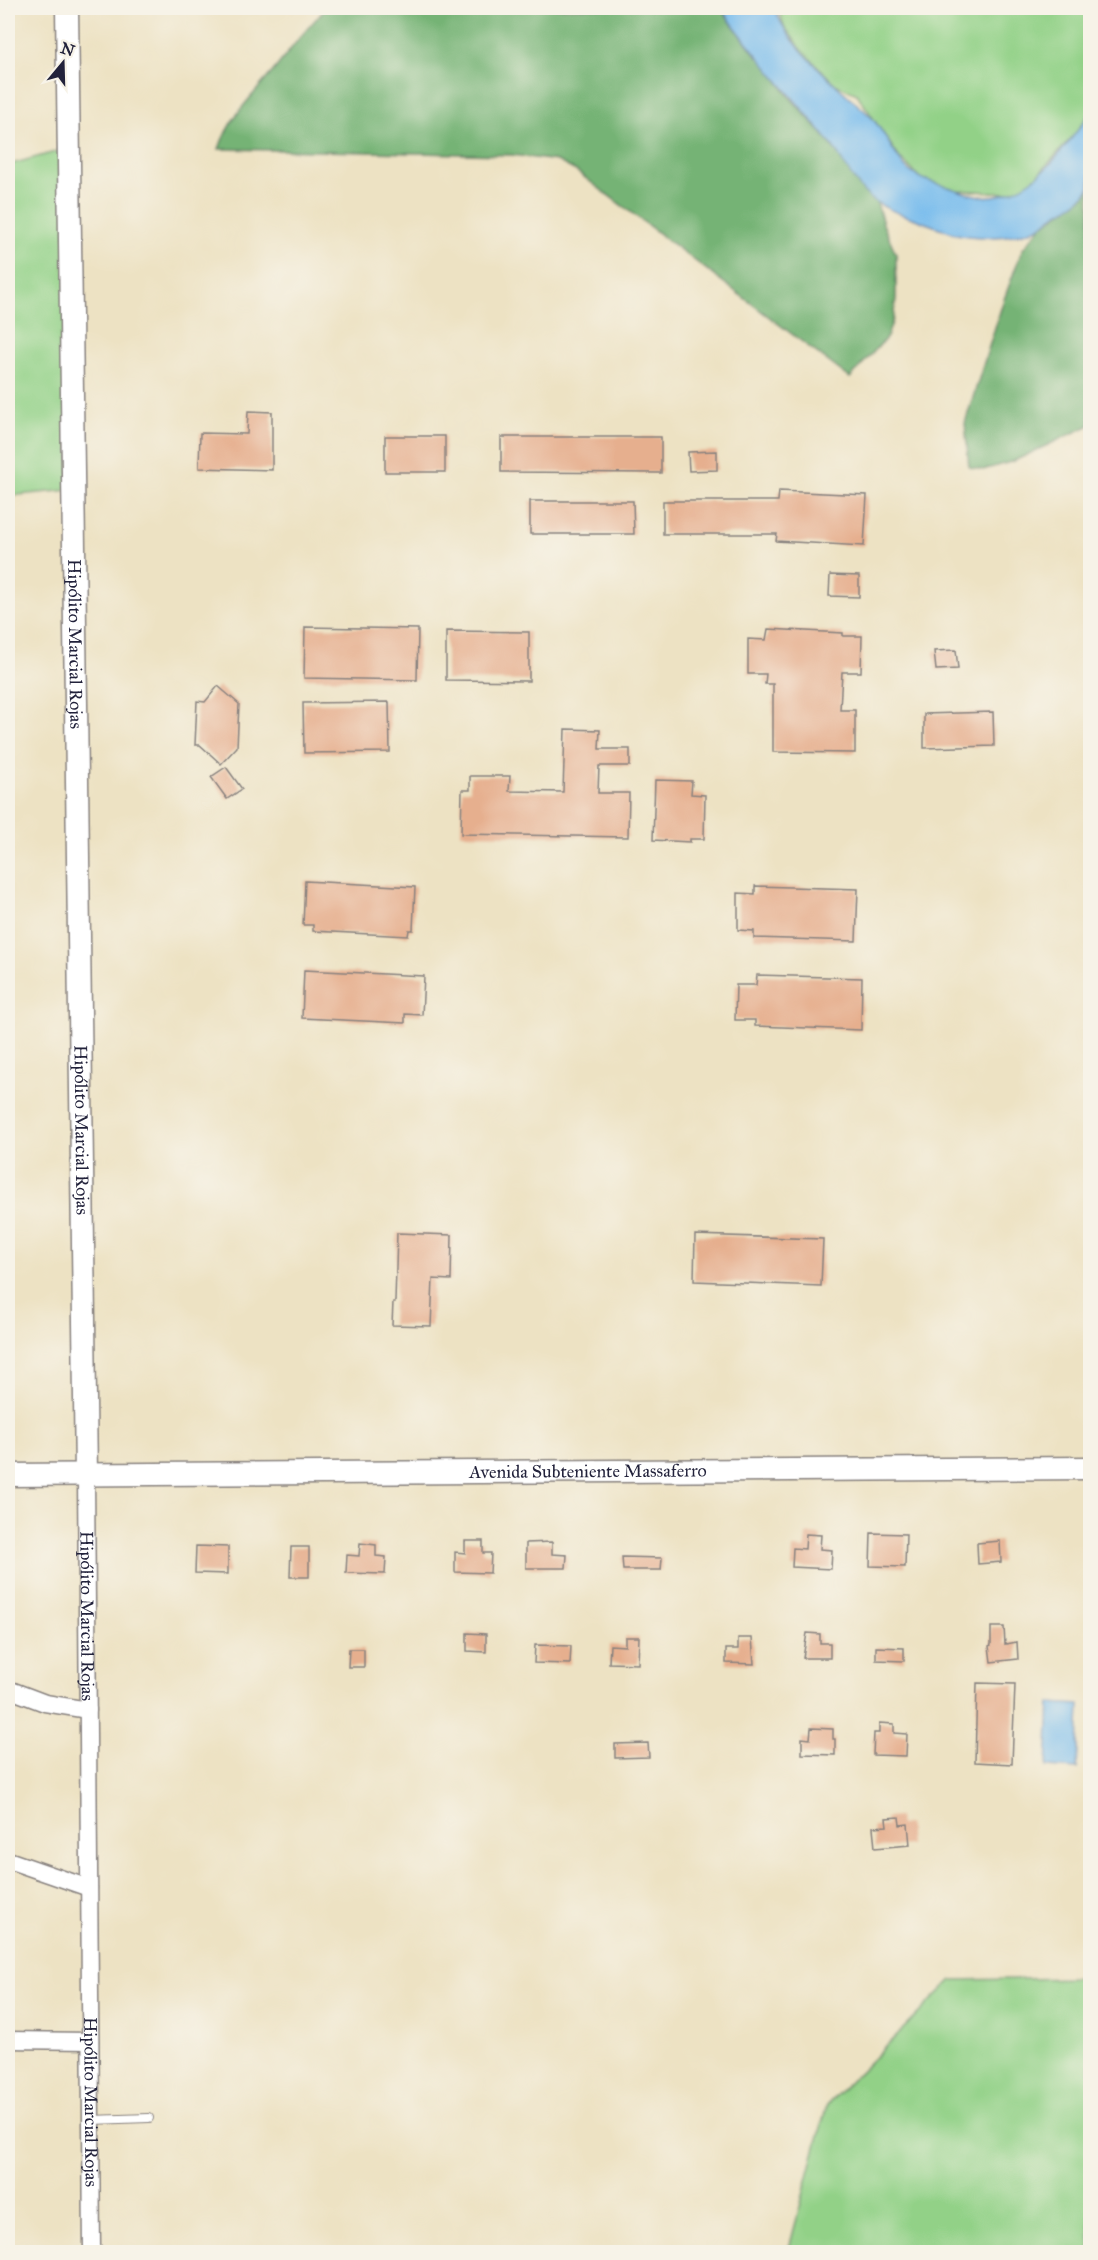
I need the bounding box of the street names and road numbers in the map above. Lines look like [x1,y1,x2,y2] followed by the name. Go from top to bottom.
[63,559,87,729] street label: Hipólito Marcial Rojas
[69,1045,94,1215] street label: Hipólito Marcial Rojas
[468,1459,707,1483] street label: Avenida Subteniente Massaferro
[75,1531,99,1701] street label: Hipólito Marcial Rojas
[79,2017,102,2187] street label: Hipólito Marcial Rojas

